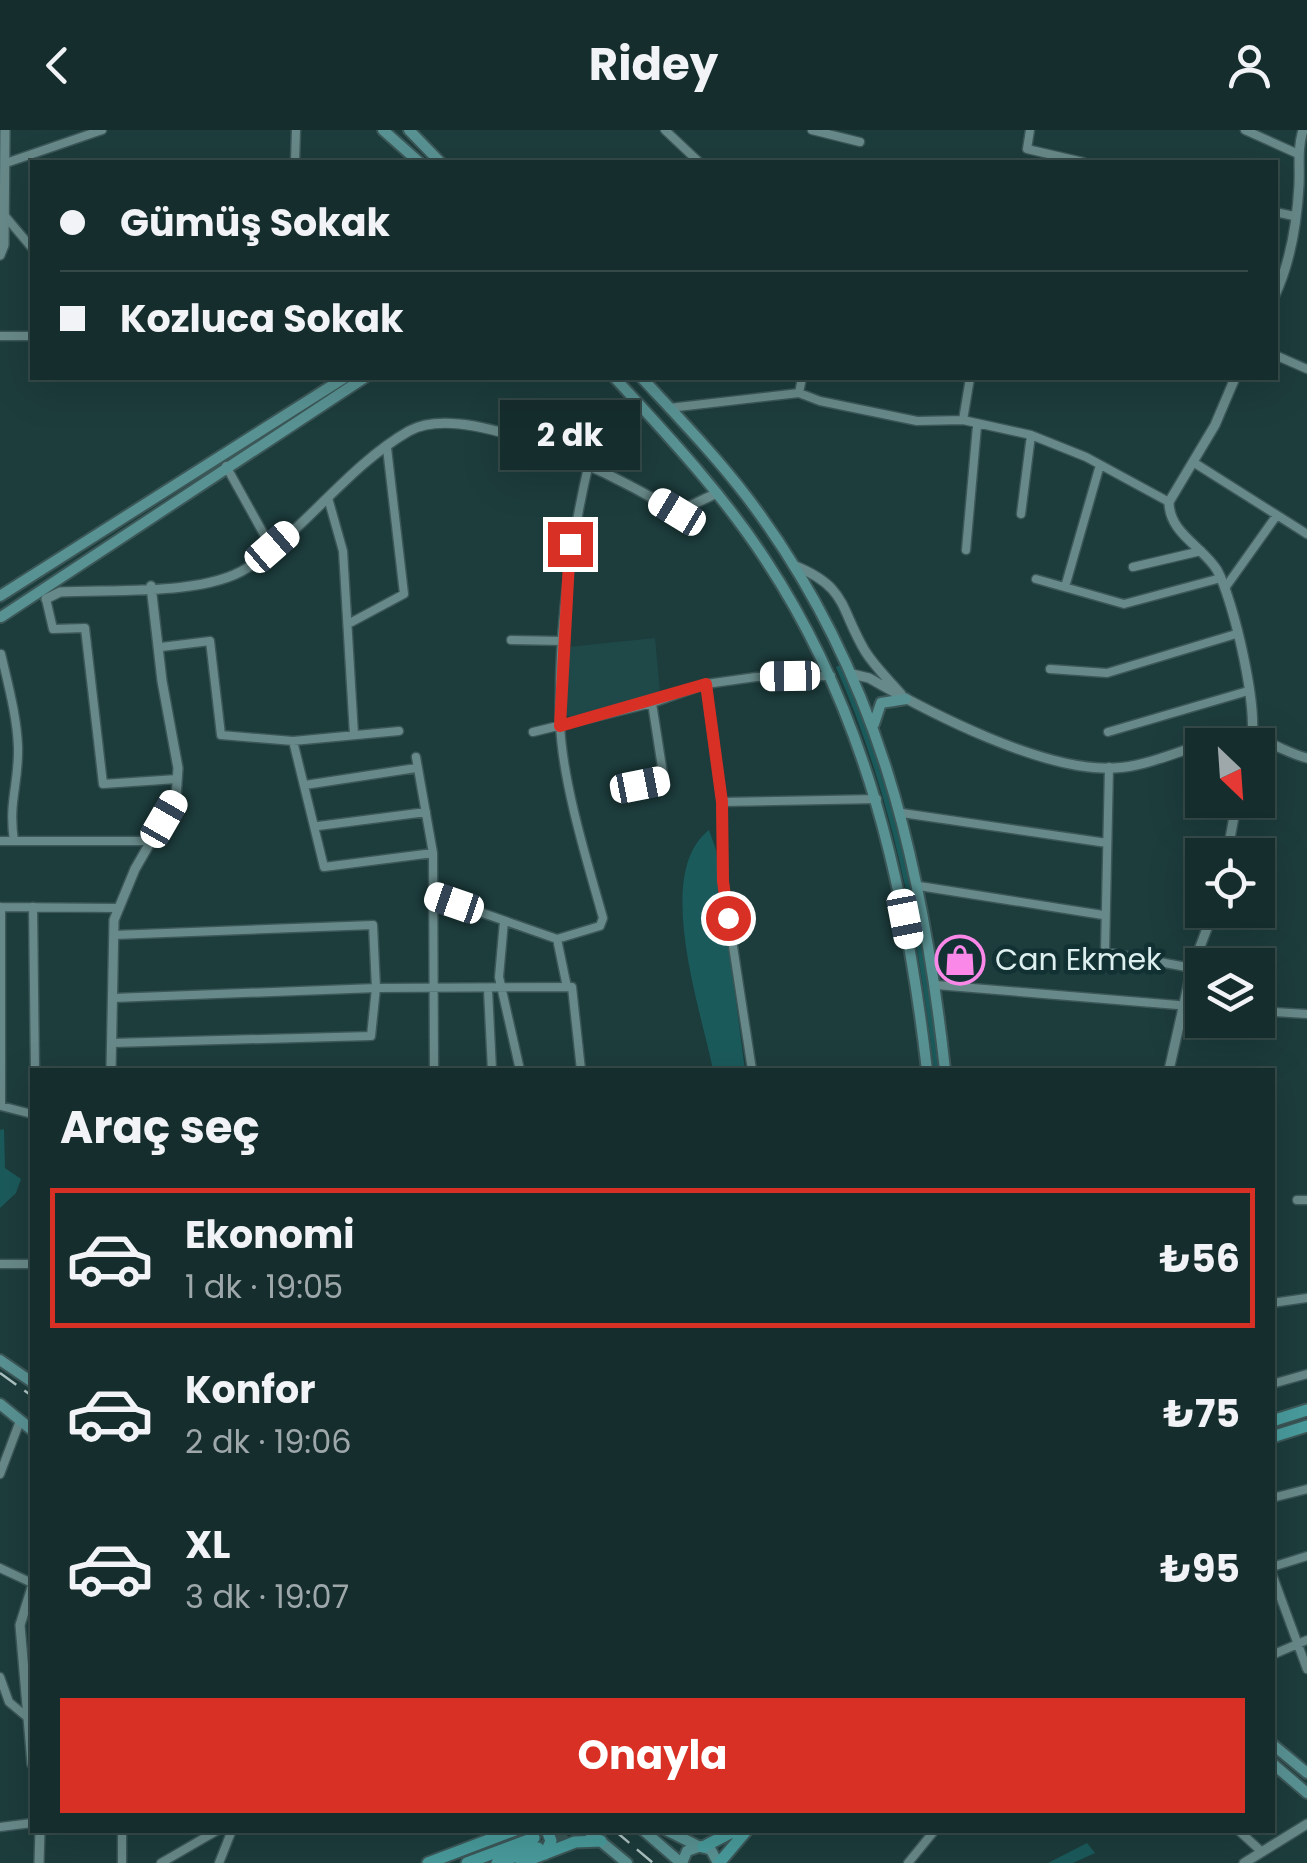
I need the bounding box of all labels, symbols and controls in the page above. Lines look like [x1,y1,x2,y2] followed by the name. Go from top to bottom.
[589,33,718,96] text: Ridey
[30,38,85,93] icon: back
[1222,38,1277,93] icon: person
[120,196,390,249] text: Gümüş Sokak
[120,292,404,345] text: Kozluca Sokak
[500,399,640,469] callout: 2 dk
[537,412,603,457] text: 2 dk
[644,484,710,540] car
[240,516,304,578] car
[548,522,593,567] route end
[760,660,820,692] car
[1185,728,1275,818] north arrow
[1185,728,1275,1038] map controls
[608,765,672,805] car
[136,786,192,852] car
[1185,838,1275,928] button: locate
[421,879,487,927] car
[885,887,925,951] car
[706,896,751,941] route start
[934,934,986,986] shop icon: Can Ekmek
[995,938,1162,981] place label: Can Ekmek
[1185,948,1275,1038] button: layers
[60,1096,260,1159] text: Araç seç
[185,1208,355,1261] text: Ekonomi
[65,1213,155,1303] icon: car
[1159,1232,1240,1285] text: ₺56
[185,1264,343,1309] text: 1 dk · 19:05
[185,1363,315,1416] text: Konfor
[65,1368,155,1458] icon: car
[1163,1387,1240,1440] text: ₺75
[185,1419,352,1464] text: 2 dk · 19:06
[185,1518,230,1571] text: XL
[65,1523,155,1613] icon: car
[1160,1542,1240,1595] text: ₺95
[185,1574,349,1619] text: 3 dk · 19:07
[60,1698,1245,1813] button: Onayla

